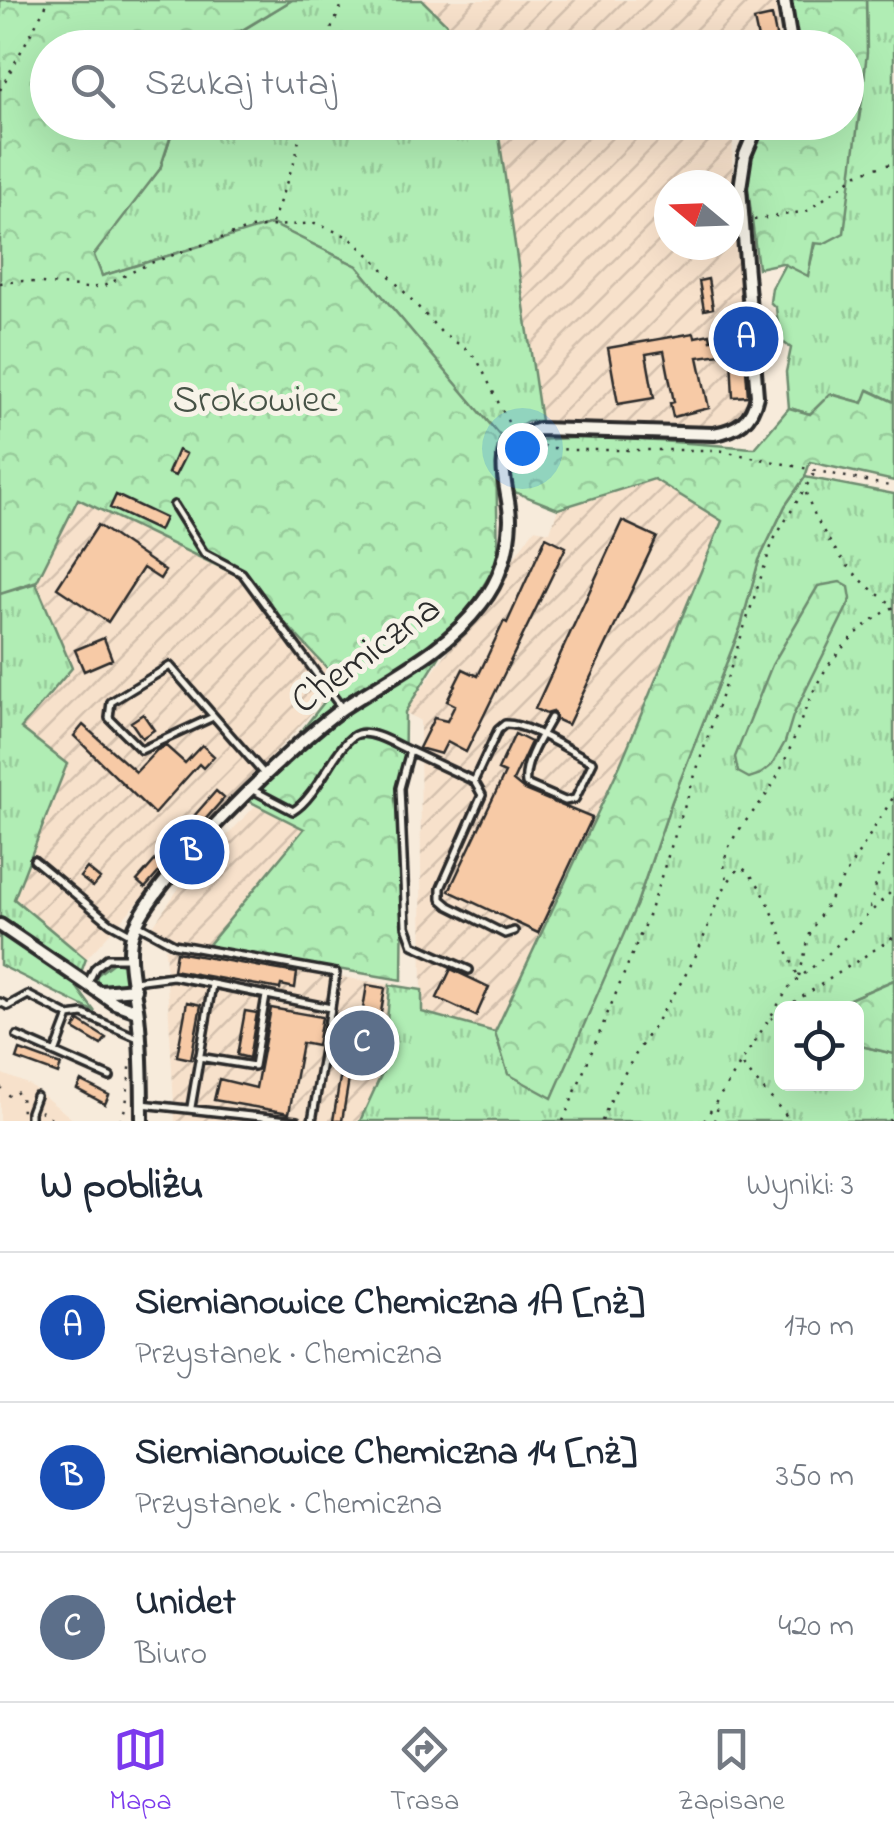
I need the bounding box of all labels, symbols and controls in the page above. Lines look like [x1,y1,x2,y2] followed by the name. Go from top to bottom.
[30,30,864,140] search box
[145,57,336,113] text: Szukaj tutaj
[65,58,120,113] icon: search
[654,170,744,260] north arrow
[714,302,778,376] pin: A
[172,372,338,431] park label: Srokowiec
[497,423,548,474] your location
[280,581,454,731] street label: Chemiczna
[160,814,224,890] pin: B
[774,1001,864,1091] map controls
[774,1001,864,1091] button: locate
[330,1006,394,1080] pin: C
[40,1156,204,1217] text: W pobliżu
[746,1163,854,1210] text: Wyniki: 3
[135,1276,644,1332] text: Siemianowice Chemiczna 1A [nż]
[63,1304,82,1351] text: A
[784,1304,854,1351] text: 170 m
[135,1332,442,1379] text: Przystanek · Chemiczna
[135,1426,637,1482] text: Siemianowice Chemiczna 14 [nż]
[62,1454,83,1501] text: B
[776,1454,854,1501] text: 350 m
[135,1482,442,1529] text: Przystanek · Chemiczna
[135,1576,236,1632] text: Unidet
[64,1604,81,1651] text: C
[778,1604,854,1651] text: 420 m
[135,1632,207,1679] text: Biuro
[109,1722,172,1823] tab: Mapa
[390,1722,459,1823] tab: Trasa
[678,1722,785,1823] tab: Zapisane

